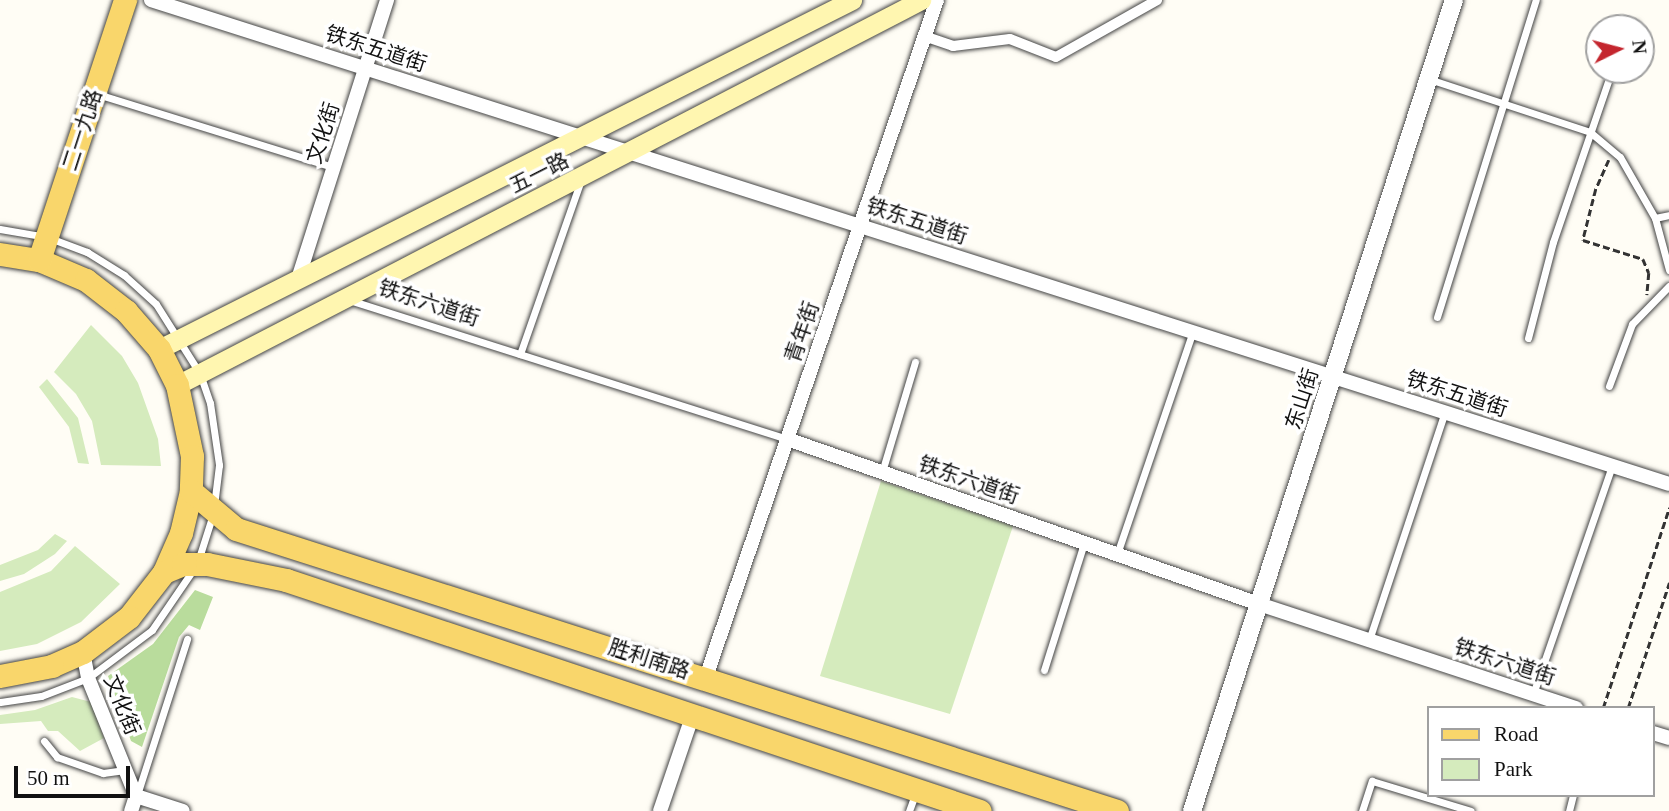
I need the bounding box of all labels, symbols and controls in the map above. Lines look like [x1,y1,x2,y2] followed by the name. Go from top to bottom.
[1585,14,1655,84] north arrow
[322,21,430,77] street label: 铁东五道街
[1628,39,1651,55] text: N
[57,86,107,174] street label: 二一九路
[301,99,345,167] street label: 文化街
[505,147,573,199] street label: 五一路
[863,193,971,249] street label: 铁东五道街
[375,275,483,331] street label: 铁东六道街
[780,298,824,366] street label: 青年街
[1280,365,1324,433] street label: 东山街
[1403,366,1511,422] street label: 铁东五道街
[915,451,1023,509] street label: 铁东六道街
[605,634,693,684] street label: 胜利南路
[1451,634,1559,690] street label: 铁东六道街
[99,671,145,739] street label: 文化街
[1428,706,1655,797] legend
[1494,722,1538,746] text: Road
[18,752,133,796] scale bar
[1494,757,1533,781] text: Park
[27,766,70,790] text: 50 m

